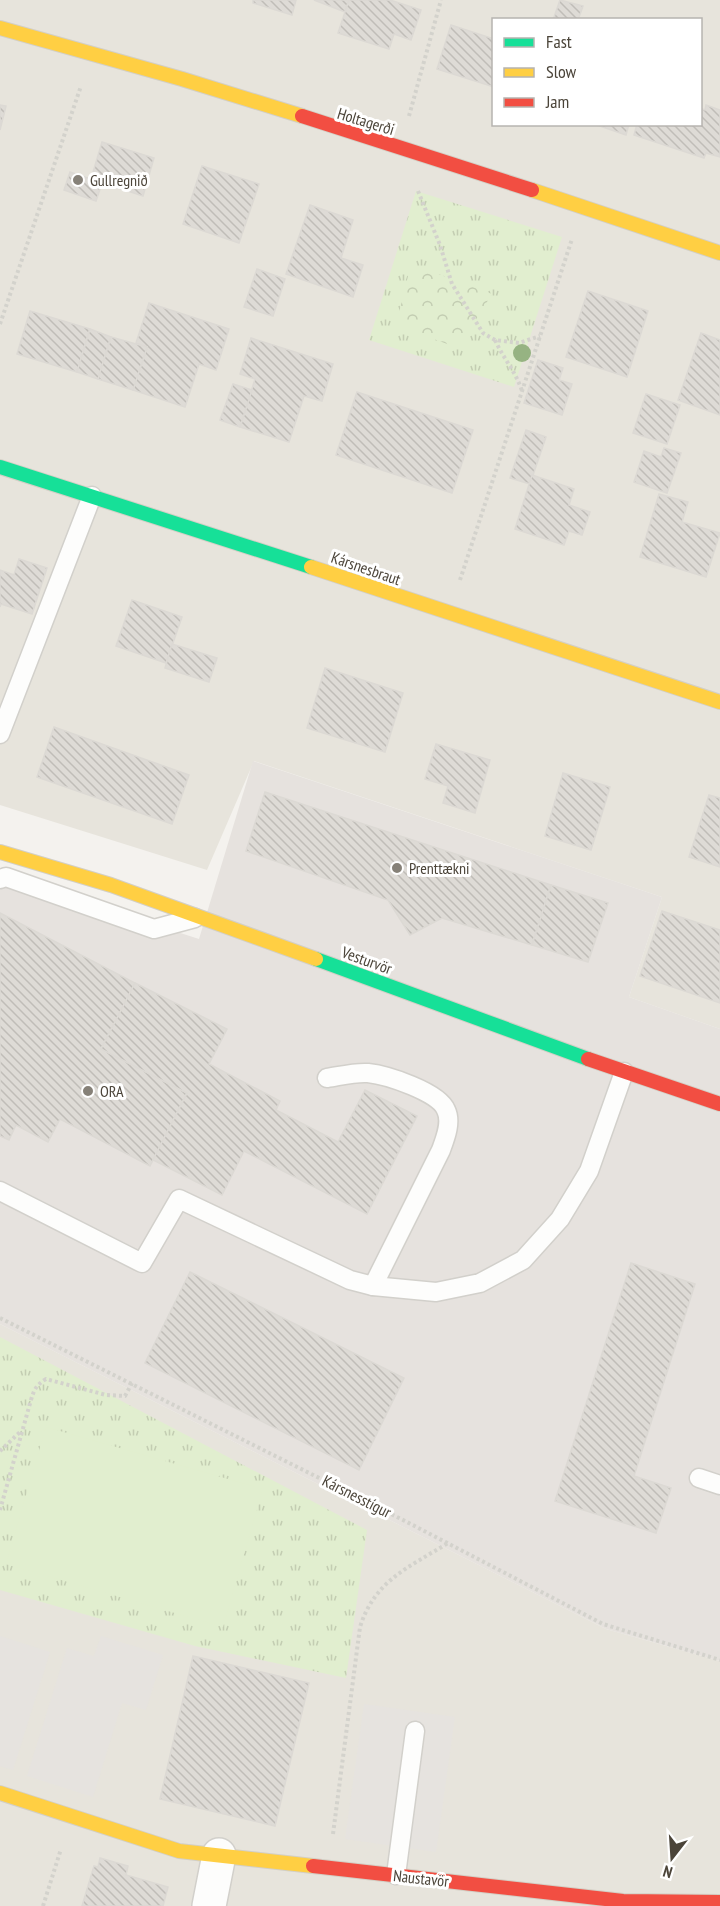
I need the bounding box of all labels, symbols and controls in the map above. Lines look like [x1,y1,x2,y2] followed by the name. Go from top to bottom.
[492,18,702,126] legend
[546,30,572,53] text: Fast
[546,60,577,83] text: Slow
[545,90,569,113] text: Jam
[335,103,397,139] street label: Holtagerði
[90,170,148,190] place label: Gullregnið
[71,173,85,187] marker: Gullregnið
[329,547,404,589] street label: Kársnesbraut
[409,858,470,878] place label: Prenttækni
[390,861,404,875] marker: Prenttækni
[338,941,395,978] street label: Vesturvör
[100,1081,124,1101] place label: ORA
[81,1084,95,1098] marker: ORA
[319,1470,395,1522] street label: Kársnesstígur
[642,1828,702,1888] north arrow
[661,1862,675,1883] text: N
[392,1865,450,1891] street label: Naustavör

